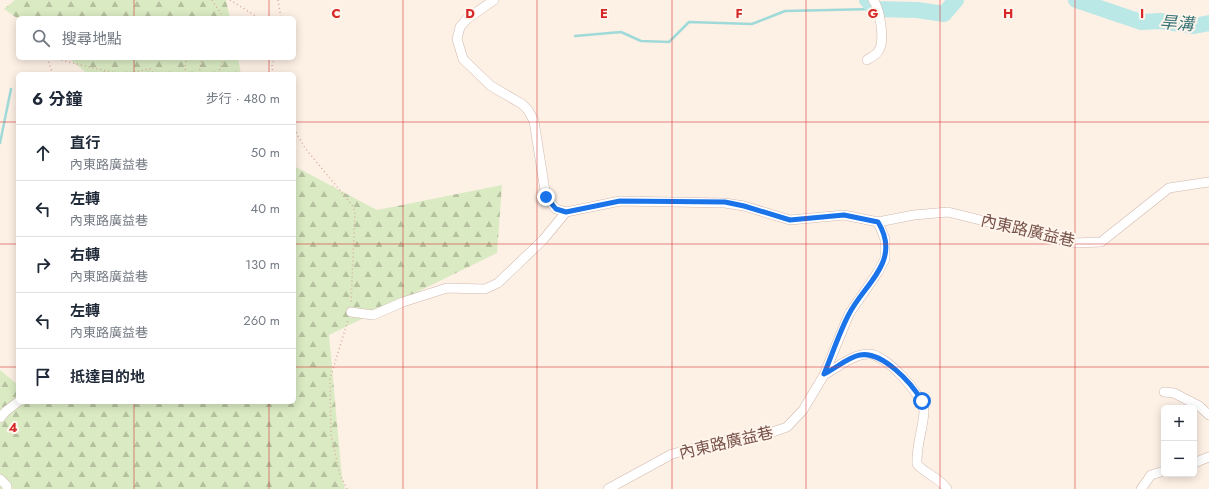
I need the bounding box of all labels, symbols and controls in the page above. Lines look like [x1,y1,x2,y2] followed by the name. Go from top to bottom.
[331,4,341,23] text: C
[465,4,475,23] text: D
[600,4,608,23] text: E
[735,4,743,23] text: F
[868,4,879,23] text: G
[1003,4,1013,23] text: H
[1140,4,1144,23] text: I
[1159,10,1197,36] water label: 旱溝
[16,16,296,60] search box
[30,27,52,49] icon: search
[62,28,122,50] text: 搜尋地點
[32,87,82,111] text: 6 分鐘
[206,89,280,108] text: 步行 · 480 m
[70,132,100,154] text: 直行
[32,142,54,164] icon: ahead
[251,143,280,162] text: 50 m
[70,155,148,174] text: 內東路廣益巷
[70,188,100,210] text: 左轉
[537,188,555,206] route end
[32,198,54,220] icon: left
[251,199,280,218] text: 40 m
[979,208,1077,252] street label: 內東路廣益巷
[70,211,148,230] text: 內東路廣益巷
[70,244,100,266] text: 右轉
[32,254,54,276] icon: right
[245,255,280,274] text: 130 m
[70,267,148,286] text: 內東路廣益巷
[70,300,100,322] text: 左轉
[32,310,54,332] icon: left
[243,311,280,330] text: 260 m
[70,323,148,342] text: 內東路廣益巷
[32,366,54,388] icon: arrive
[70,366,145,388] text: 抵達目的地
[913,392,931,410] route start
[1161,405,1197,477] map controls
[1161,405,1197,441] button: +
[8,418,18,437] text: 4
[677,420,775,464] street label: 內東路廣益巷
[1161,441,1197,477] button: −

